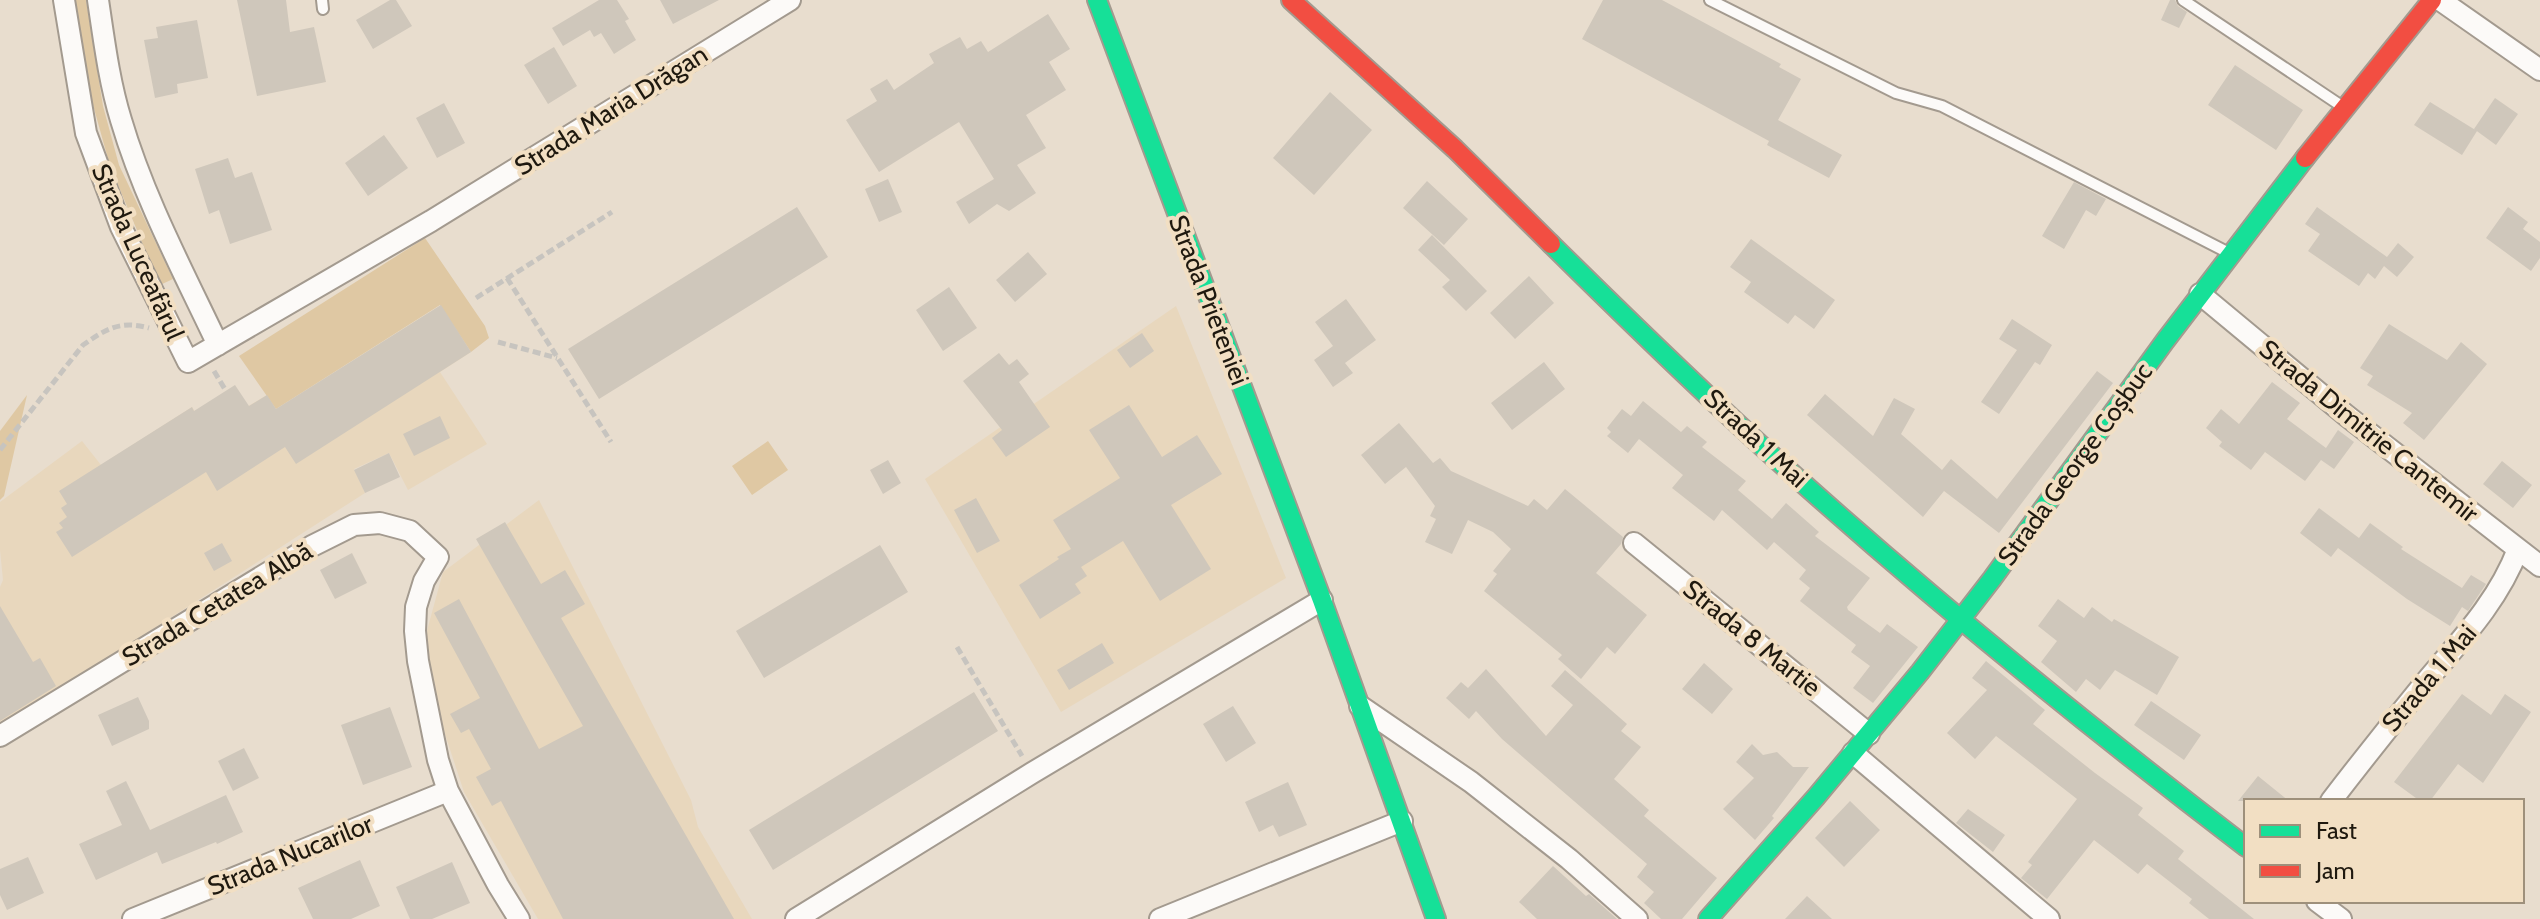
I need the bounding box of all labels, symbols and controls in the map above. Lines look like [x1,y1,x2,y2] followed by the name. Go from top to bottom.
[509,38,713,182] street label: Strada Maria Drăgan
[85,159,191,345] street label: Strada Luceafărul
[1162,211,1256,389] street label: Strada Prieteniei
[2253,333,2486,530] street label: Strada Dimitrie Cantemir
[1991,356,2160,572] street label: Strada George Coșbuc
[1698,382,1814,494] street label: Strada 1 Mai
[116,534,318,673] street label: Strada Cetatea Albă
[1677,573,1827,703] street label: Strada 8 Martie
[2375,618,2483,738] street label: Strada 1 Mai
[2244,799,2524,903] legend
[203,807,378,903] street label: Strada Nucarilor
[2316,816,2357,845] text: Fast
[2315,856,2354,885] text: Jam

